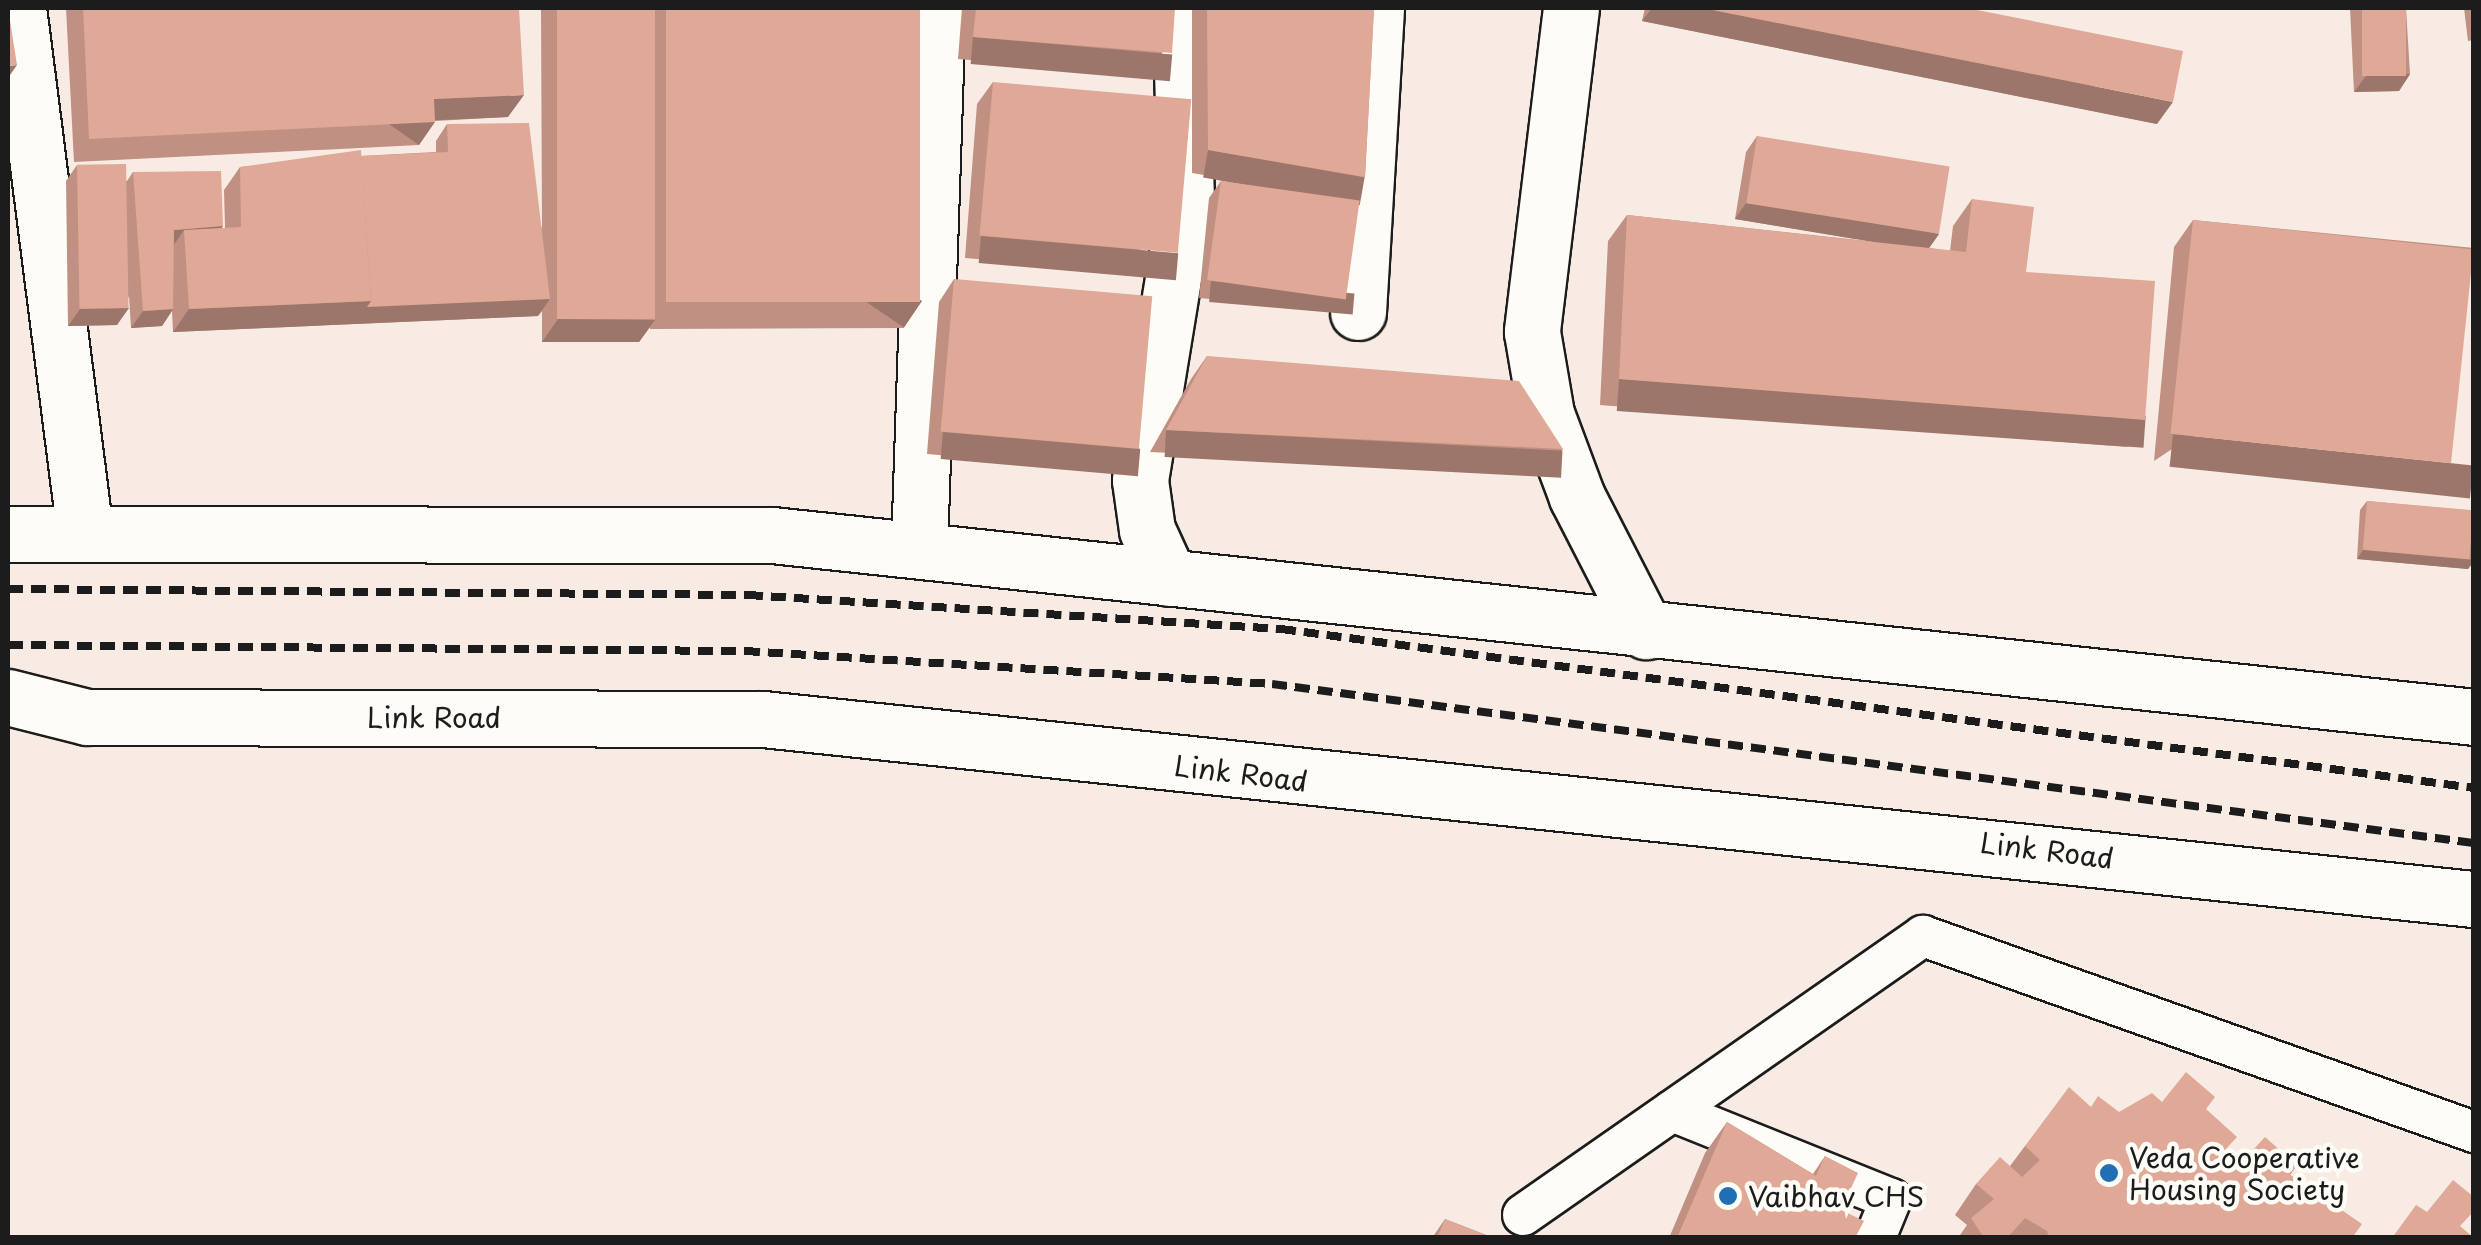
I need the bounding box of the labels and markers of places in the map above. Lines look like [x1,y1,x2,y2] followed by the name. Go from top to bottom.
[2129,1140,2363,1206] place label: Veda Cooperative Housing Society
[2098,1162,2120,1184] marker: Veda Cooperative Housing Society
[1748,1179,1924,1213] place label: Vaibhav CHS
[1717,1185,1739,1207] marker: Vaibhav CHS

